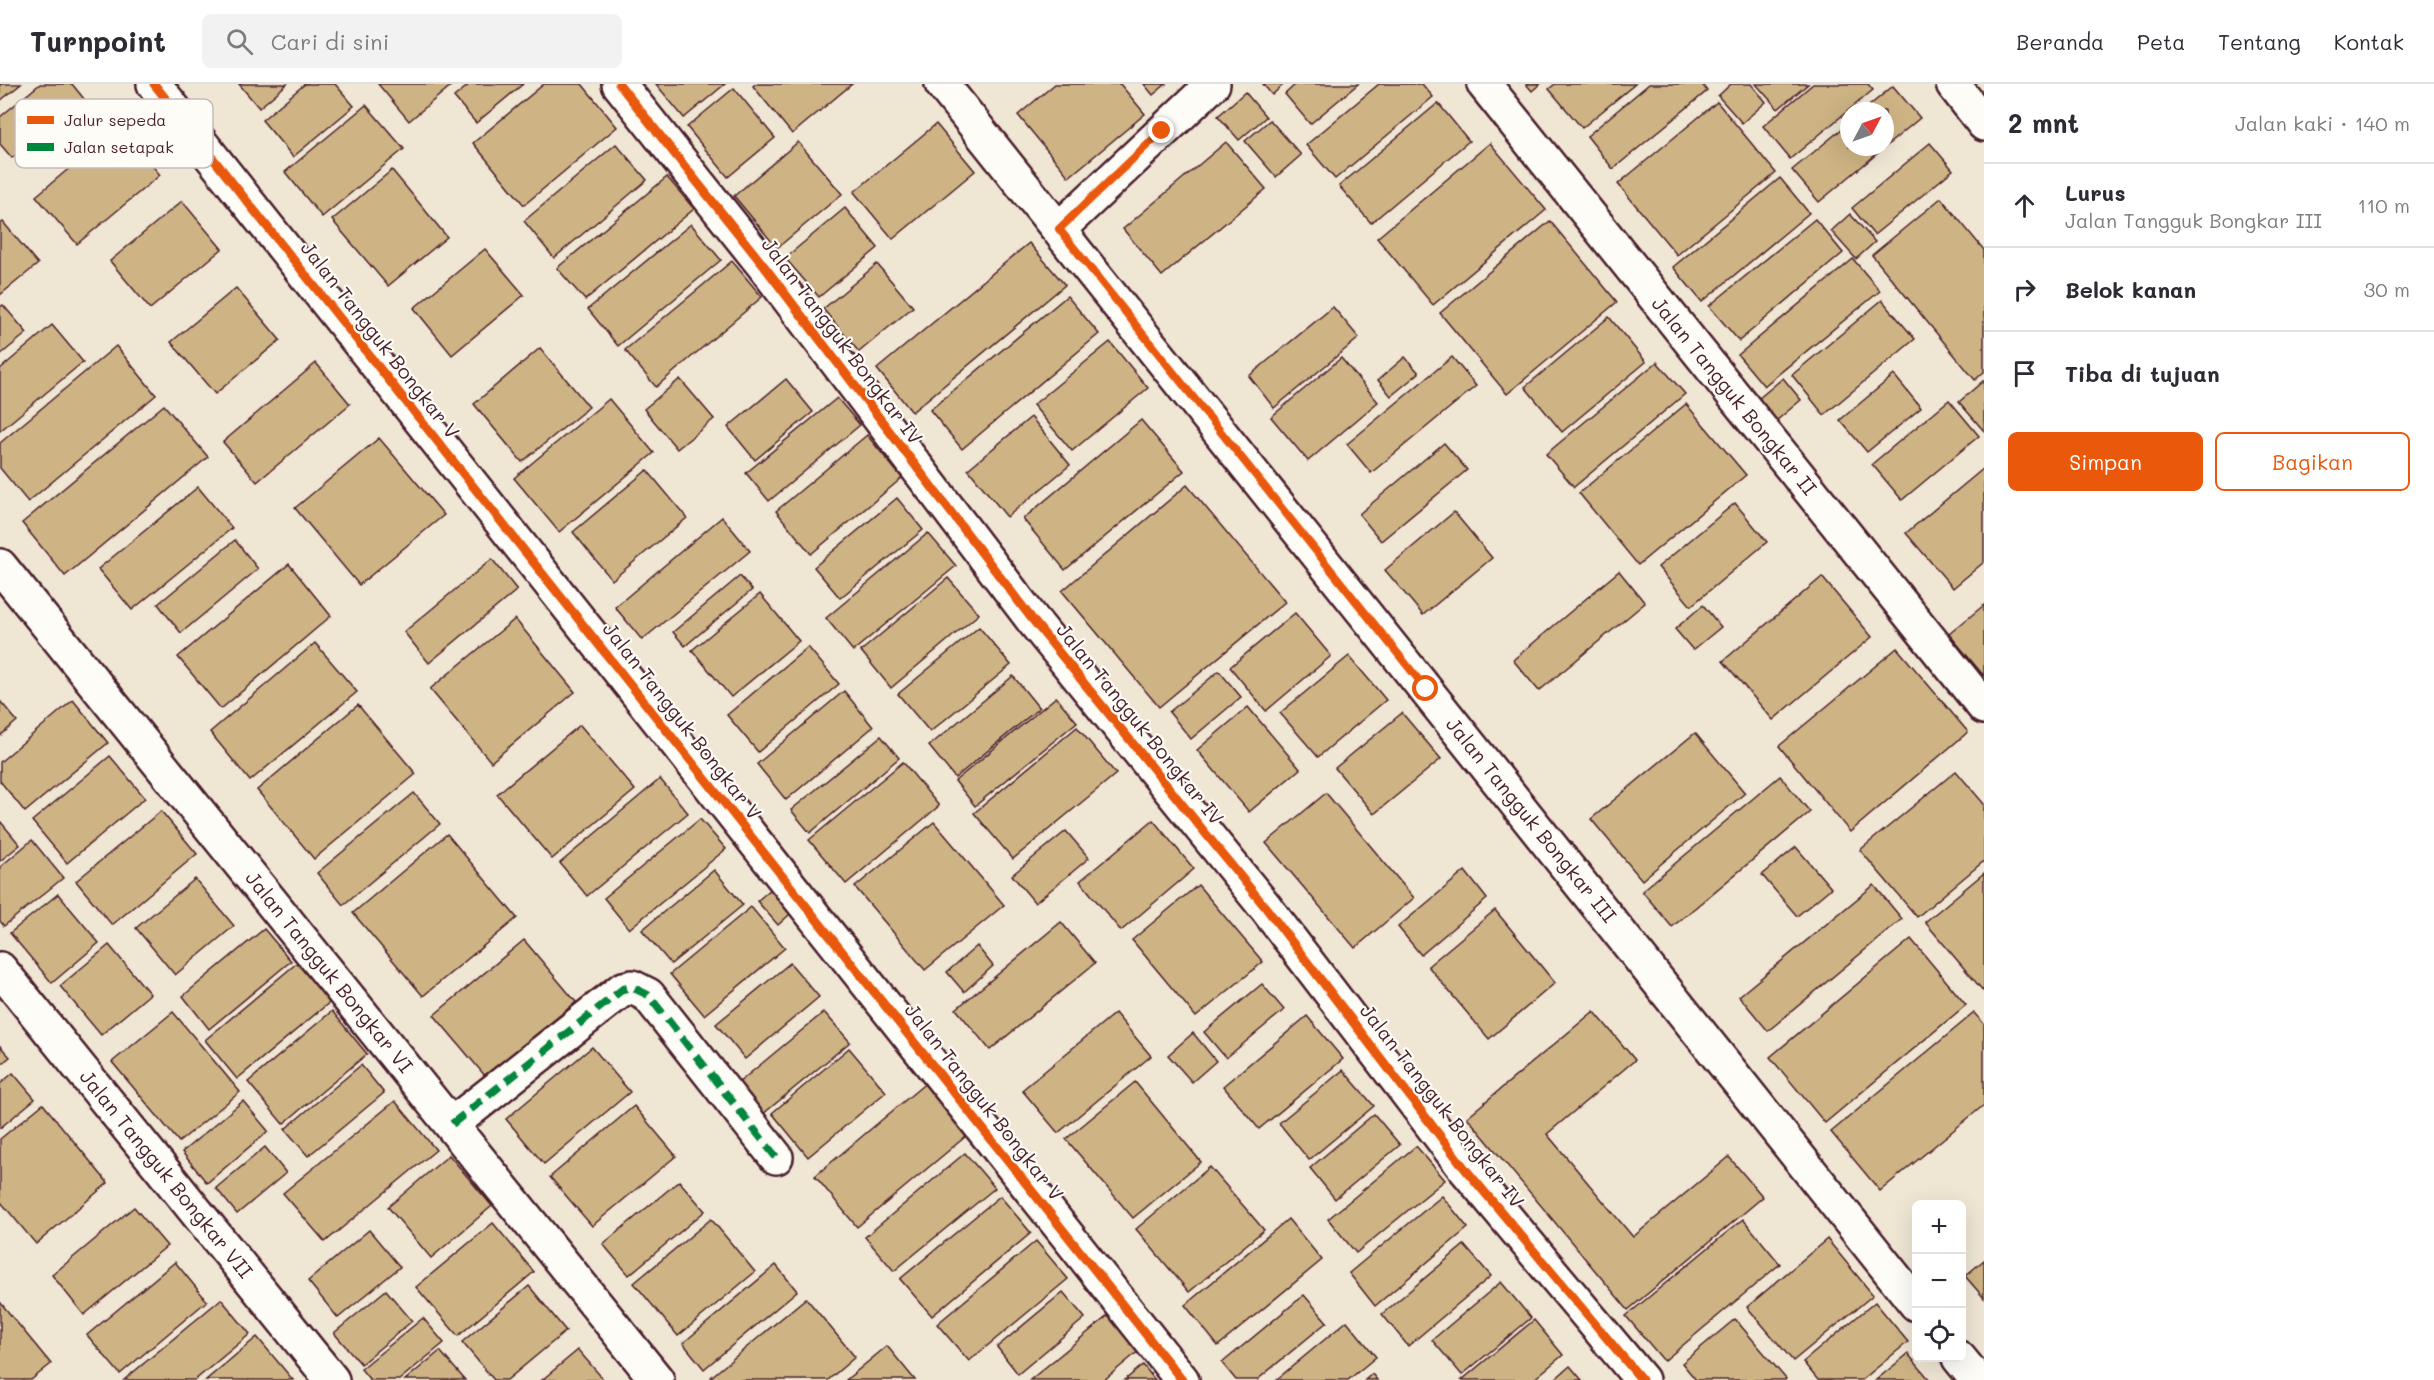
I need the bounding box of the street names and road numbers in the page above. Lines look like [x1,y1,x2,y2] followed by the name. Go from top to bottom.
[756,232,929,449] street label: Jalan Tangguk Bongkar IV
[296,235,466,443] street label: Jalan Tangguk Bongkar V
[1647,291,1823,500] street label: Jalan Tangguk Bongkar II
[598,616,768,824] street label: Jalan Tangguk Bongkar V
[1051,617,1230,830] street label: Jalan Tangguk Bongkar IV
[1441,711,1623,928] street label: Jalan Tangguk Bongkar III
[240,865,419,1078] street label: Jalan Tangguk Bongkar VI
[900,997,1070,1205] street label: Jalan Tangguk Bongkar V
[1355,998,1531,1213] street label: Jalan Tangguk Bongkar IV
[75,1064,259,1283] street label: Jalan Tangguk Bongkar VII

